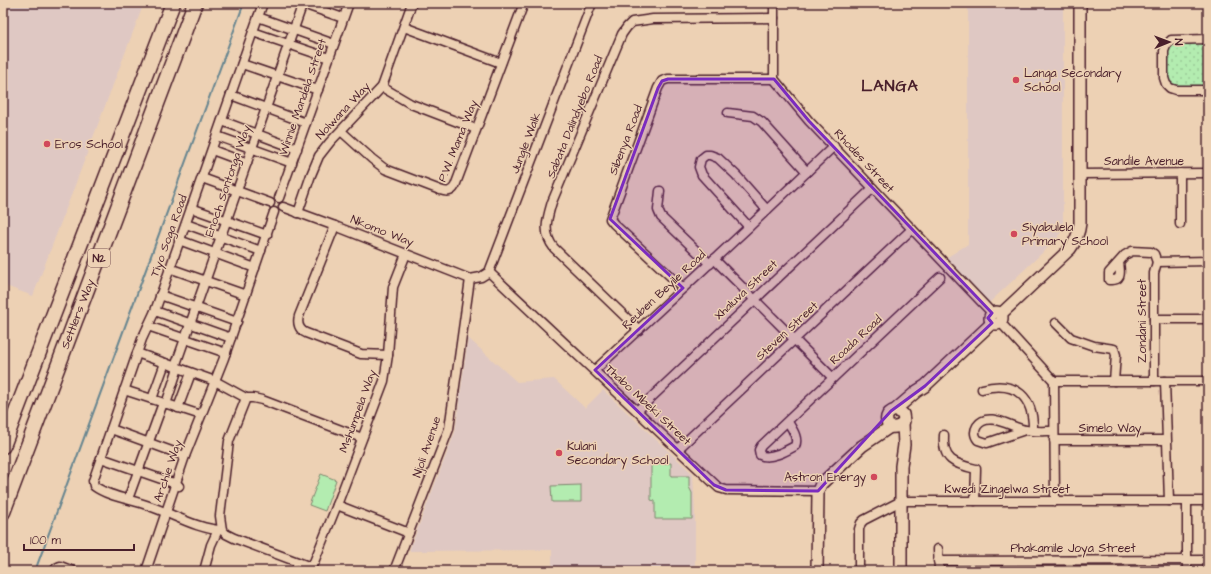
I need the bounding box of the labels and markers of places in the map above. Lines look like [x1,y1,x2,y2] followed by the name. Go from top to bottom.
[1024,65,1122,96] place label: Langa Secondary School
[1011,75,1021,85] marker: Langa Secondary School
[55,136,123,153] place label: Eros School
[42,139,52,149] marker: Eros School
[1022,219,1108,251] place label: Siyabulela Primary School
[1009,229,1019,239] marker: Siyabulela Primary School
[567,438,669,470] place label: Kulani Secondary School
[554,448,564,458] marker: Kulani Secondary School
[784,469,866,487] place label: Astron Energy
[869,472,879,482] marker: Astron Energy

